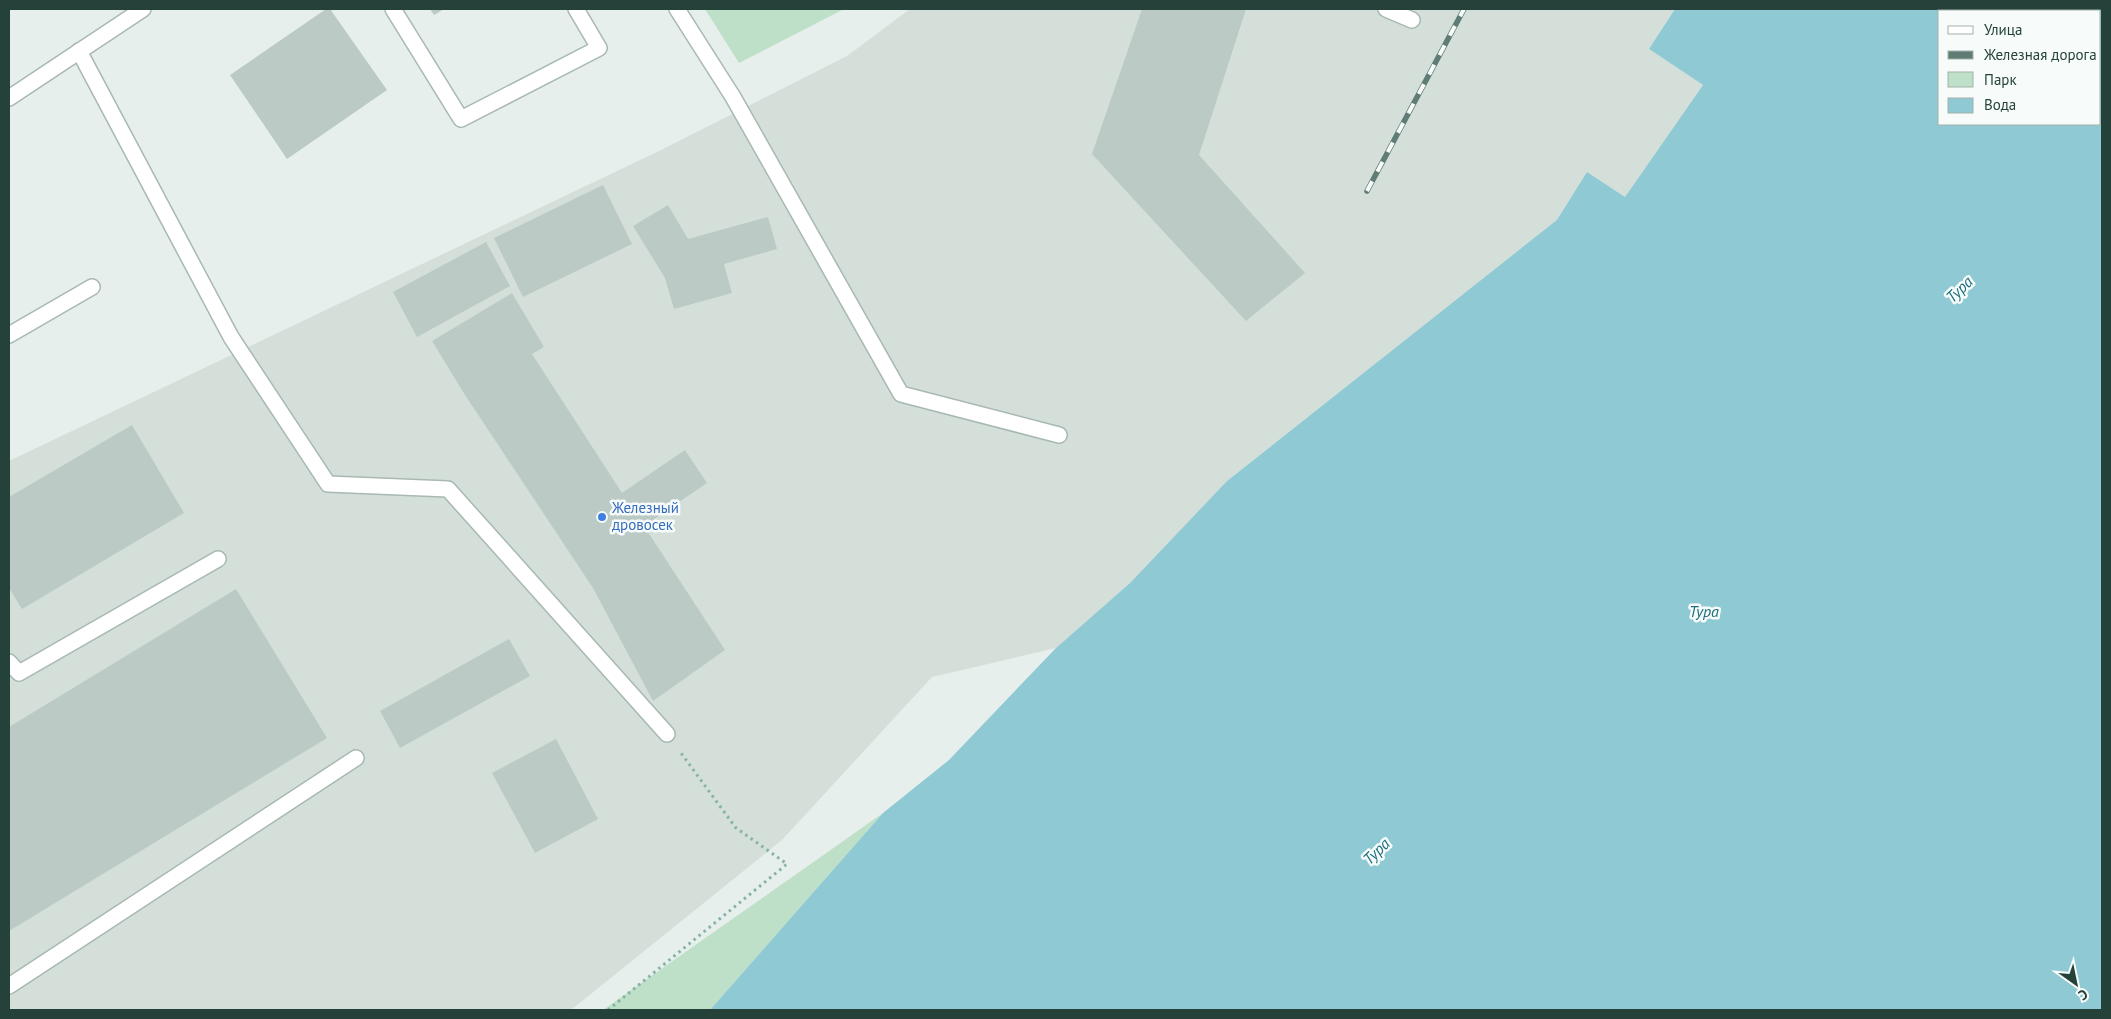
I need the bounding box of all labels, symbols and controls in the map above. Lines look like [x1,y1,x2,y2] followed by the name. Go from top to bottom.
[1938,10,2101,125] legend
[1984,20,2022,39] text: Улица
[1983,45,2097,64] text: Железная дорога
[1984,70,2017,89] text: Парк
[1984,95,2016,114] text: Вода
[1941,271,1977,307] water label: Тура
[611,498,679,534] place label: Железный дровосек
[596,511,608,523] marker: Железный дровосек
[1689,601,1719,621] water label: Тура
[1358,833,1394,869] water label: Тура
[2051,959,2101,1009] north arrow
[2075,985,2091,1005] text: С

